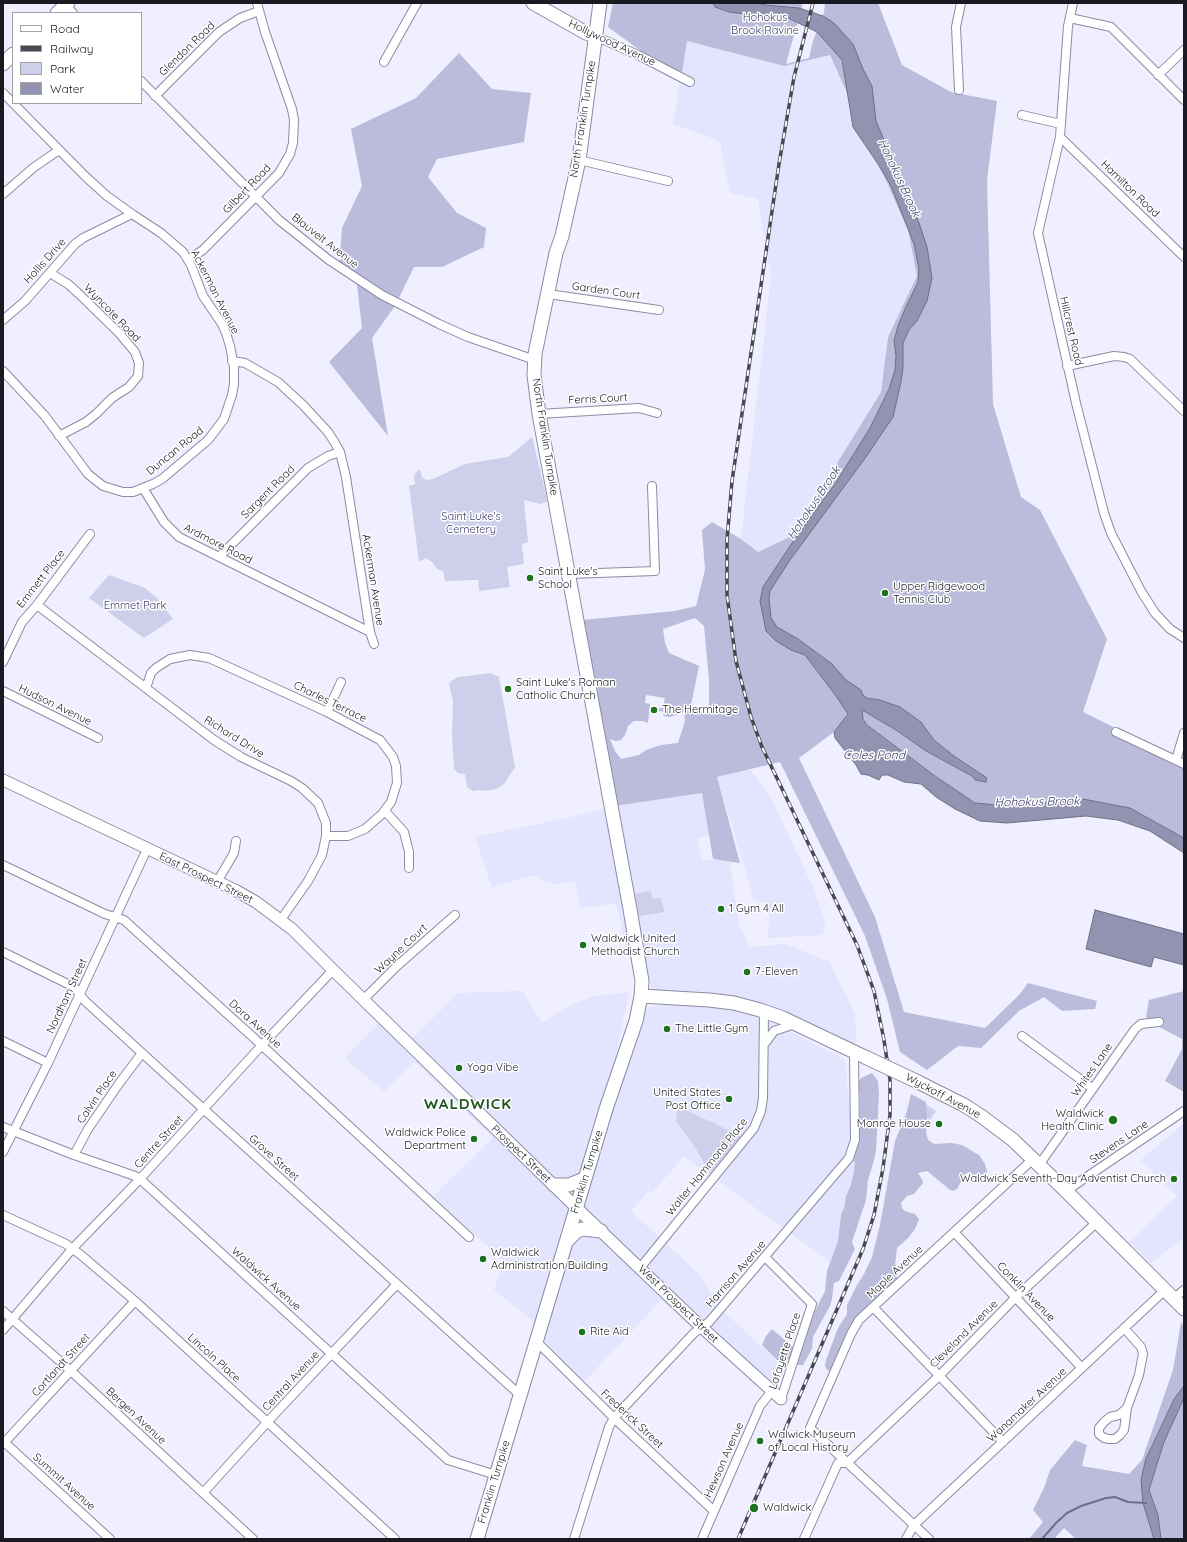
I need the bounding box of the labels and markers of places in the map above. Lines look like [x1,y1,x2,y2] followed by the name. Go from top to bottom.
[538,565,598,591] place label: Saint Luke's School
[525,573,535,583] marker: Saint Luke's School
[893,580,985,606] place label: Upper Ridgewood Tennis Club
[880,588,890,598] marker: Upper Ridgewood Tennis Club
[516,676,616,702] place label: Saint Luke's Roman Catholic Church
[503,684,513,694] marker: Saint Luke's Roman Catholic Church
[662,703,738,717] place label: The Hermitage
[649,705,659,715] marker: The Hermitage
[729,902,784,916] place label: 1 Gym 4 All
[716,904,726,914] marker: 1 Gym 4 All
[591,932,679,958] place label: Waldwick United Methodist Church
[578,940,588,950] marker: Waldwick United Methodist Church
[755,965,798,979] place label: 7-Eleven
[742,967,752,977] marker: 7-Eleven
[675,1022,748,1036] place label: The Little Gym
[662,1024,672,1034] marker: The Little Gym
[467,1061,518,1075] place label: Yoga Vibe
[454,1063,464,1073] marker: Yoga Vibe
[653,1086,721,1112] place label: United States Post Office
[724,1094,734,1104] marker: United States Post Office
[1041,1107,1104,1133] place label: Waldwick Health Clinic
[1107,1114,1119,1126] marker: Waldwick Health Clinic
[857,1117,931,1131] place label: Monroe House
[934,1119,944,1129] marker: Monroe House
[385,1126,466,1152] place label: Waldwick Police Department
[469,1134,479,1144] marker: Waldwick Police Department
[960,1172,1166,1186] place label: Waldwick Seventh-Day Adventist Church
[1169,1174,1179,1184] marker: Waldwick Seventh-Day Adventist Church
[491,1246,608,1272] place label: Waldwick Administration Building
[478,1254,488,1264] marker: Waldwick Administration Building
[590,1325,629,1339] place label: Rite Aid
[577,1327,587,1337] marker: Rite Aid
[768,1428,856,1454] place label: Walwick Museum of Local History
[755,1436,765,1446] marker: Walwick Museum of Local History
[763,1501,811,1515] place label: Waldwick
[748,1502,760,1514] marker: Waldwick

